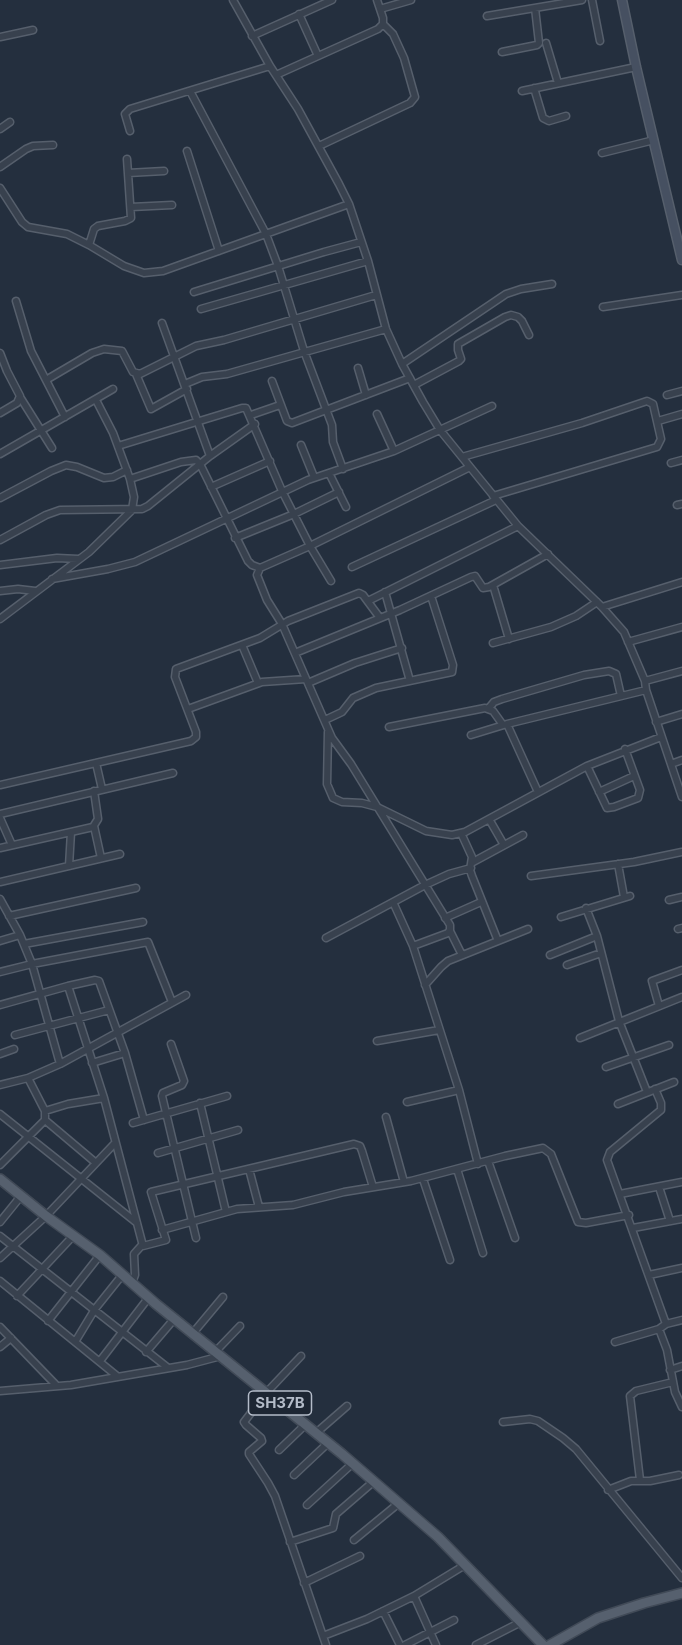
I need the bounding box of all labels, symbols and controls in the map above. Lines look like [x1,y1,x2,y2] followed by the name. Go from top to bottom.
[248,1391,312,1415] road number: SH37B

